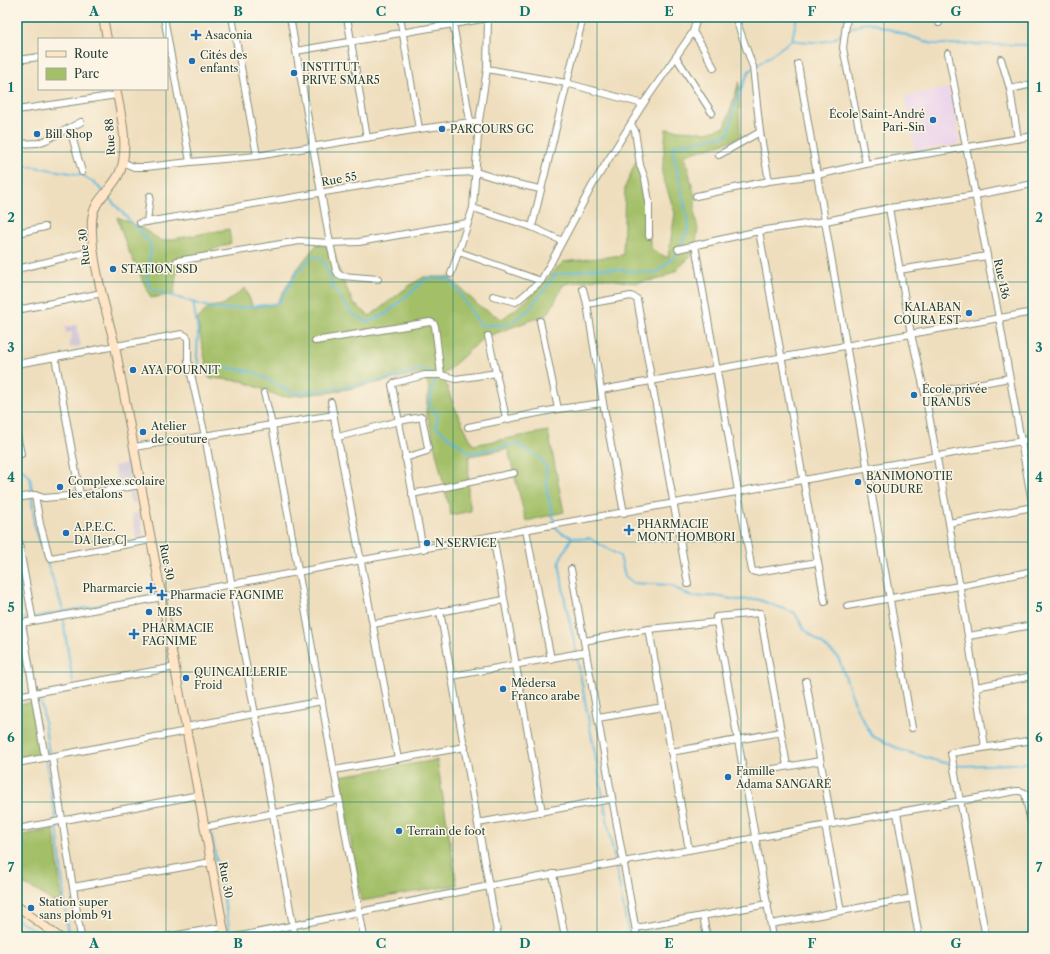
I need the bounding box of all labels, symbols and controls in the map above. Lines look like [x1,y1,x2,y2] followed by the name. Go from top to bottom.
[88,3,100,19] text: A
[233,3,243,19] text: B
[376,3,386,19] text: C
[519,3,531,19] text: D
[664,3,674,19] text: E
[808,3,817,19] text: F
[950,3,962,19] text: G
[204,28,252,42] place label: Asaconia
[190,29,202,41] marker: Asaconia
[38,38,168,90] legend
[74,46,109,61] text: Route
[200,48,247,75] place label: Cités des enfants
[187,56,197,66] marker: Cités des enfants
[302,60,380,87] place label: INSTITUT PRIVE SMAR5
[74,66,99,81] text: Parc
[289,68,299,78] marker: INSTITUT PRIVE SMAR5
[8,79,14,95] text: 1
[1036,79,1042,95] text: 1
[829,107,925,134] place label: École Saint-André Pari-Sin
[928,115,938,125] marker: École Saint-André Pari-Sin
[102,118,118,156] street label: Rue 88
[450,122,534,136] place label: PARCOURS GC
[437,124,447,134] marker: PARCOURS GC
[45,127,93,141] place label: Bill Shop
[32,129,42,139] marker: Bill Shop
[320,169,358,189] street label: Rue 55
[7,209,15,225] text: 2
[1035,209,1043,225] text: 2
[75,228,93,266] street label: Rue 30
[991,257,1013,301] street label: Rue 136
[121,262,198,276] place label: STATION SSD
[108,264,118,274] marker: STATION SSD
[894,300,962,327] place label: KALABAN COURA EST
[964,308,974,318] marker: KALABAN COURA EST
[7,339,15,355] text: 3
[1035,339,1043,355] text: 3
[140,363,221,377] place label: AYA FOURNIT
[128,365,138,375] marker: AYA FOURNIT
[922,382,987,409] place label: École privée URANUS
[909,390,919,400] marker: École privée URANUS
[150,419,207,446] place label: Atelier de couture
[138,427,148,437] marker: Atelier de couture
[7,469,15,485] text: 4
[866,469,953,496] place label: BANIMONOTIE SOUDURE
[1035,469,1043,485] text: 4
[68,474,165,501] place label: Complexe scolaire les etalons
[853,477,863,487] marker: BANIMONOTIE SOUDURE
[55,482,65,492] marker: Complexe scolaire les etalons
[637,517,735,544] place label: PHARMACIE MONT HOMBORI
[73,520,127,547] place label: A.P.E.C. DA [1er C]
[624,525,634,535] marker: PHARMACIE MONT HOMBORI
[61,528,71,538] marker: A.P.E.C. DA [1er C]
[435,536,497,550] place label: N SERVICE
[422,538,432,548] marker: N SERVICE
[157,543,177,581] street label: Rue 30
[83,581,143,595] place label: Pharmarcie
[146,583,156,593] marker: Pharmarcie
[170,588,284,602] place label: Pharmacie FAGNIME
[157,590,167,600] marker: Pharmacie FAGNIME
[7,599,15,615] text: 5
[1035,599,1043,615] text: 5
[157,605,182,619] place label: MBS
[144,607,154,617] marker: MBS
[142,621,214,648] place label: PHARMACIE FAGNIME
[129,629,139,639] marker: PHARMACIE FAGNIME
[194,665,288,692] place label: QUINCAILLERIE Froid
[181,673,191,683] marker: QUINCAILLERIE Froid
[511,676,580,703] place label: Médersa Franco arabe
[498,684,508,694] marker: Médersa Franco arabe
[7,729,15,745] text: 6
[1035,729,1043,745] text: 6
[735,764,832,791] place label: Famille Adama SANGARÉ
[723,772,733,782] marker: Famille Adama SANGARÉ
[407,824,486,838] place label: Terrain de foot
[394,826,404,836] marker: Terrain de foot
[8,859,15,875] text: 7
[1036,859,1043,875] text: 7
[216,861,236,899] street label: Rue 30
[39,895,112,922] place label: Station super sans plomb 91
[26,903,36,913] marker: Station super sans plomb 91
[88,935,100,951] text: A
[233,935,243,951] text: B
[376,935,386,951] text: C
[519,935,531,951] text: D
[664,935,674,951] text: E
[808,935,817,951] text: F
[950,935,962,951] text: G

